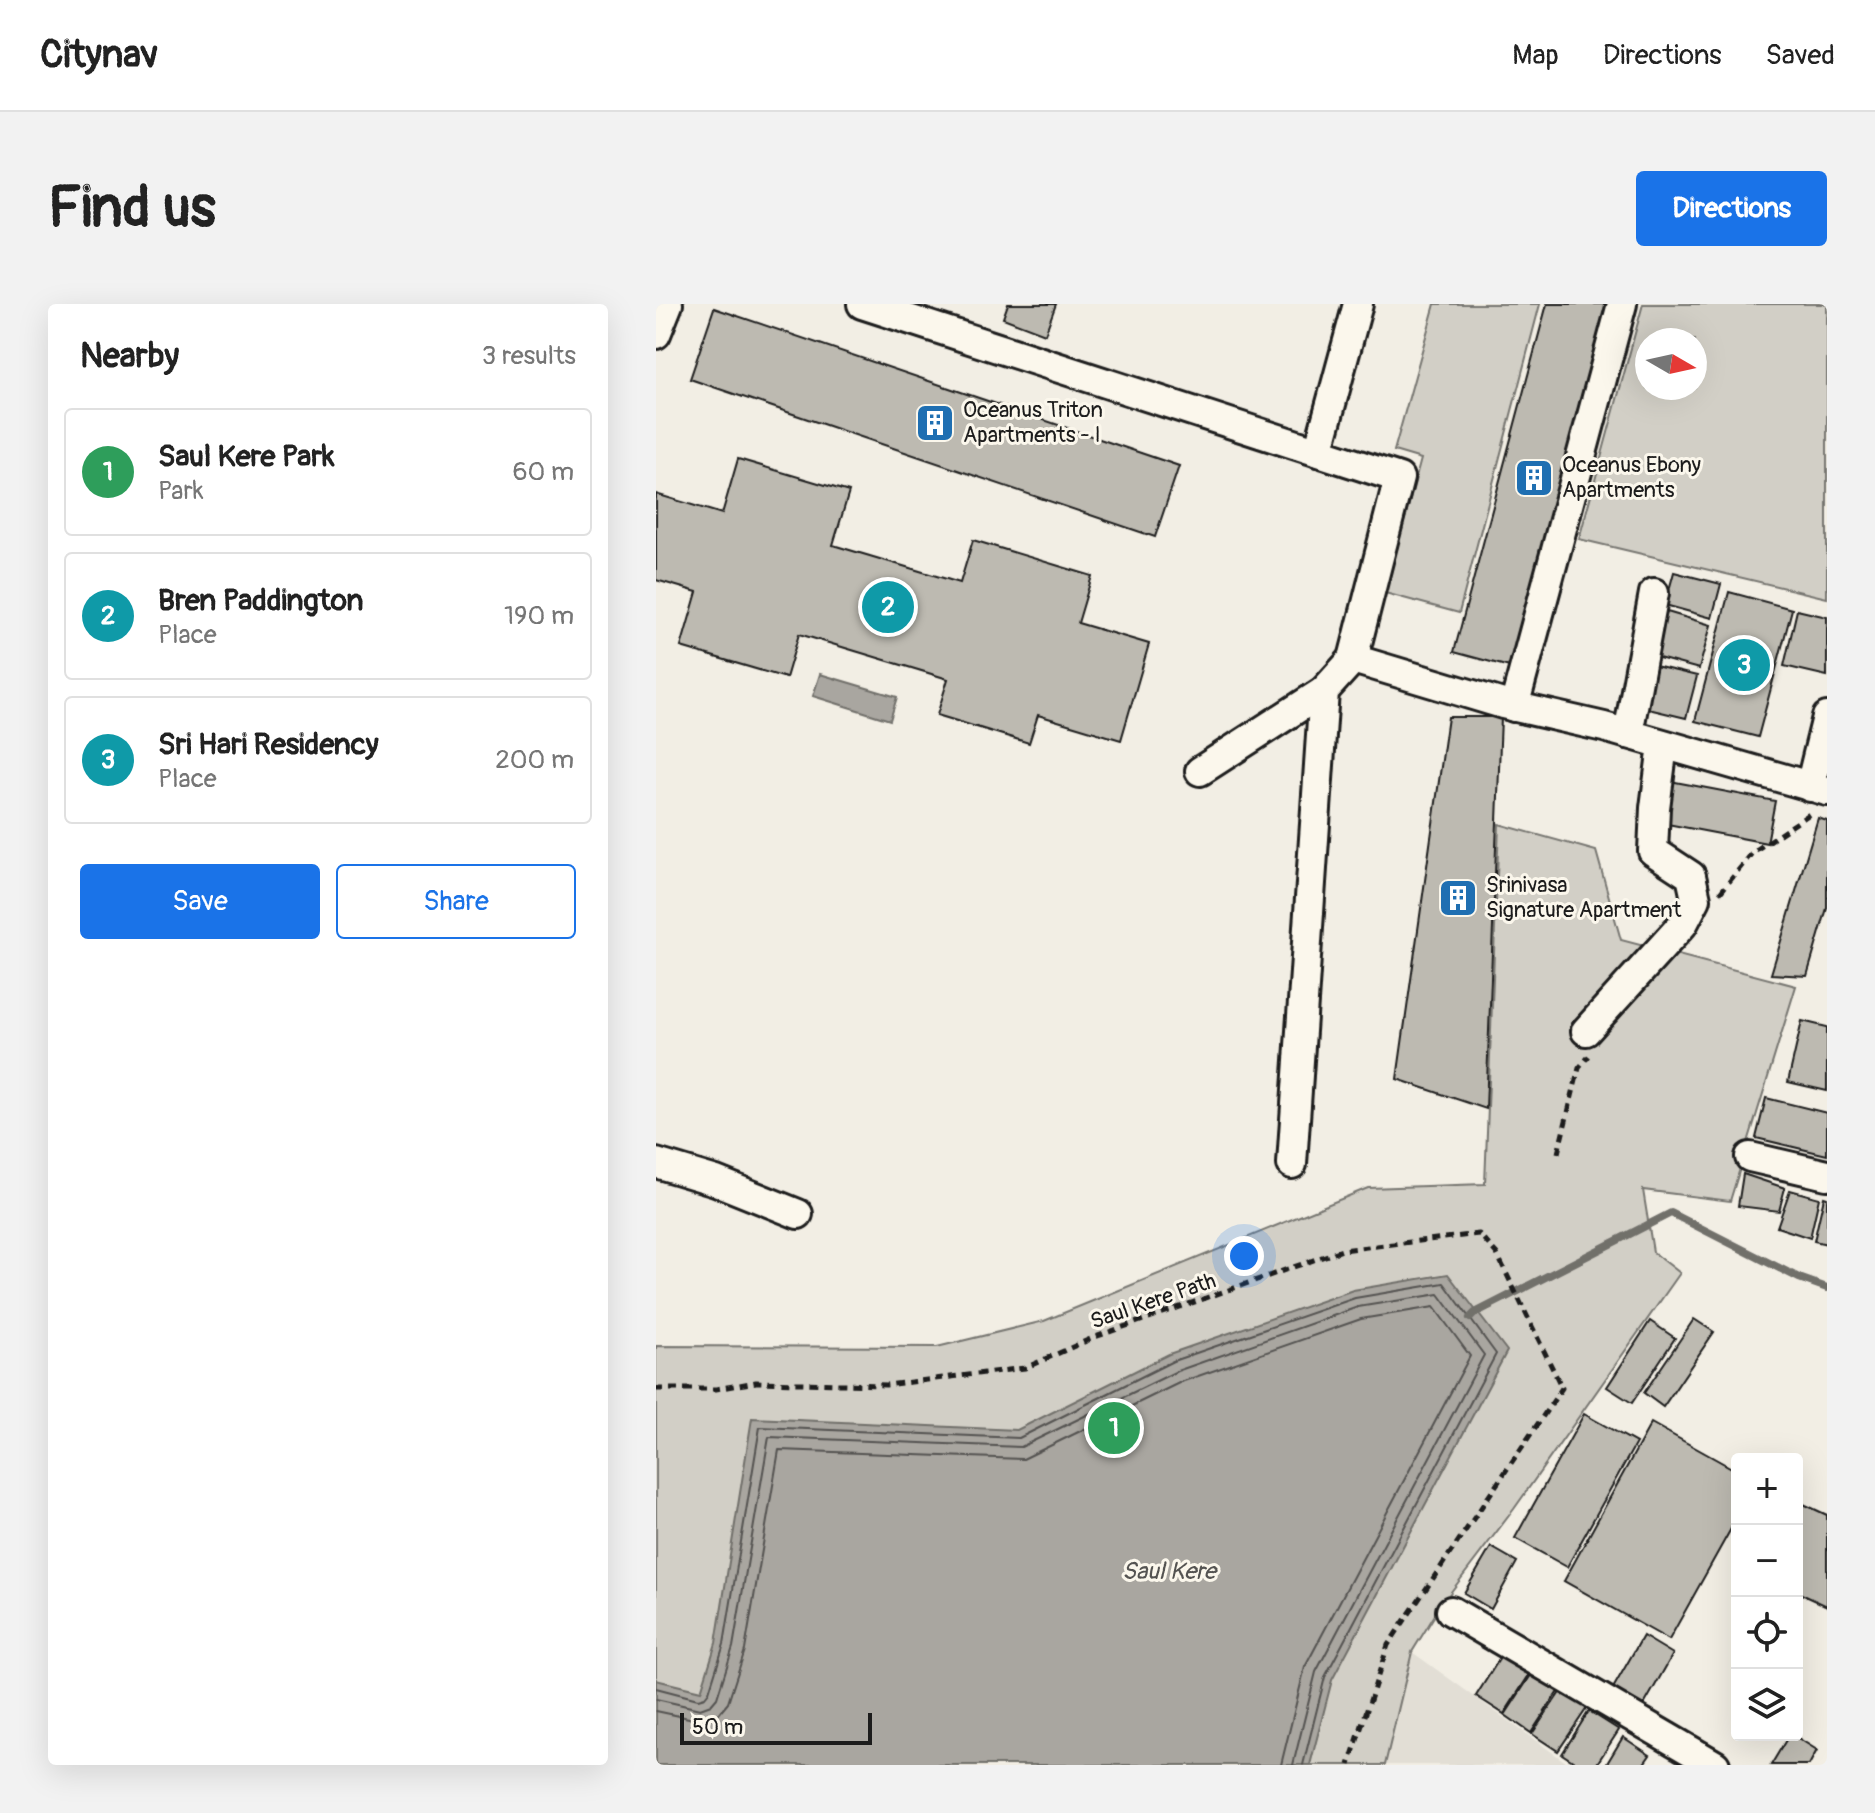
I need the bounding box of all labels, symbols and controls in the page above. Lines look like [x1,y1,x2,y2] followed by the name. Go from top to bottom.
[40,31,158,79] text: Citynav
[1512,38,1559,73] text: Map
[1603,38,1722,73] text: Directions
[1766,38,1835,73] text: Saved
[1636,171,1827,246] button: Directions
[48,174,216,243] text: Find us
[1635,328,1707,400] north arrow
[80,335,179,378] text: Nearby
[482,340,576,372] text: 3 results
[963,396,1103,449] place label: Oceanus Triton Apartments - I
[914,402,956,444] building icon: Oceanus Triton Apartments - I
[158,438,334,475] text: Saul Kere Park
[1562,451,1701,504] place label: Oceanus Ebony Apartments
[103,456,113,488] text: 1
[512,456,574,488] text: 60 m
[1513,457,1555,499] building icon: Oceanus Ebony Apartments
[158,475,204,507] text: Park
[862,577,914,637] pin: 2
[158,582,363,619] text: Bren Paddington
[101,600,115,632] text: 2
[504,600,574,632] text: 190 m
[158,619,217,651] text: Place
[1718,635,1770,695] pin: 3
[158,726,379,763] text: Sri Hari Residency
[101,744,115,776] text: 3
[495,744,574,776] text: 200 m
[158,763,217,795] text: Place
[80,864,320,939] button: Save
[336,864,576,939] button: Share
[1486,871,1682,924] place label: Srinivasa Signature Apartment
[1437,877,1479,919] building icon: Srinivasa Signature Apartment
[1224,1236,1264,1276] your location
[1087,1266,1219,1336] street label: Saul Kere Path
[1088,1398,1140,1458] pin: 1
[1731,1453,1803,1741] map controls
[1731,1453,1803,1525] button: +
[1731,1525,1803,1597] button: −
[1122,1557,1218,1586] water label: Saul Kere
[1731,1597,1803,1669] button: locate
[1731,1669,1803,1741] button: layers
[680,1709,872,1745] scale bar
[692,1713,743,1741] text: 50 m

